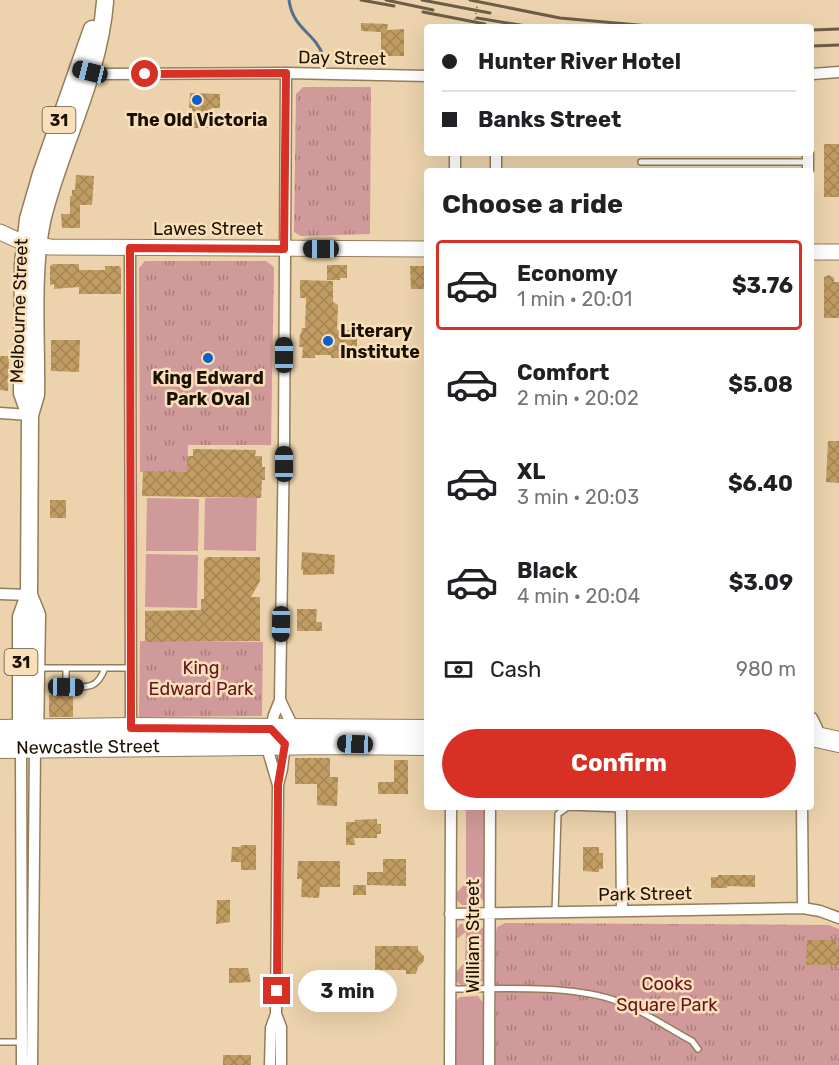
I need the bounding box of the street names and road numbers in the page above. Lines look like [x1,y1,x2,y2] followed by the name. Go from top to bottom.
[298,46,386,70] street label: Day Street
[42,107,76,133] road number: 31
[153,218,263,240] street label: Lawes Street
[5,238,33,384] street label: Melbourne Street
[4,649,38,675] road number: 31
[16,735,160,759] street label: Newcastle Street
[462,879,484,993] street label: William Street
[598,882,692,906] street label: Park Street

